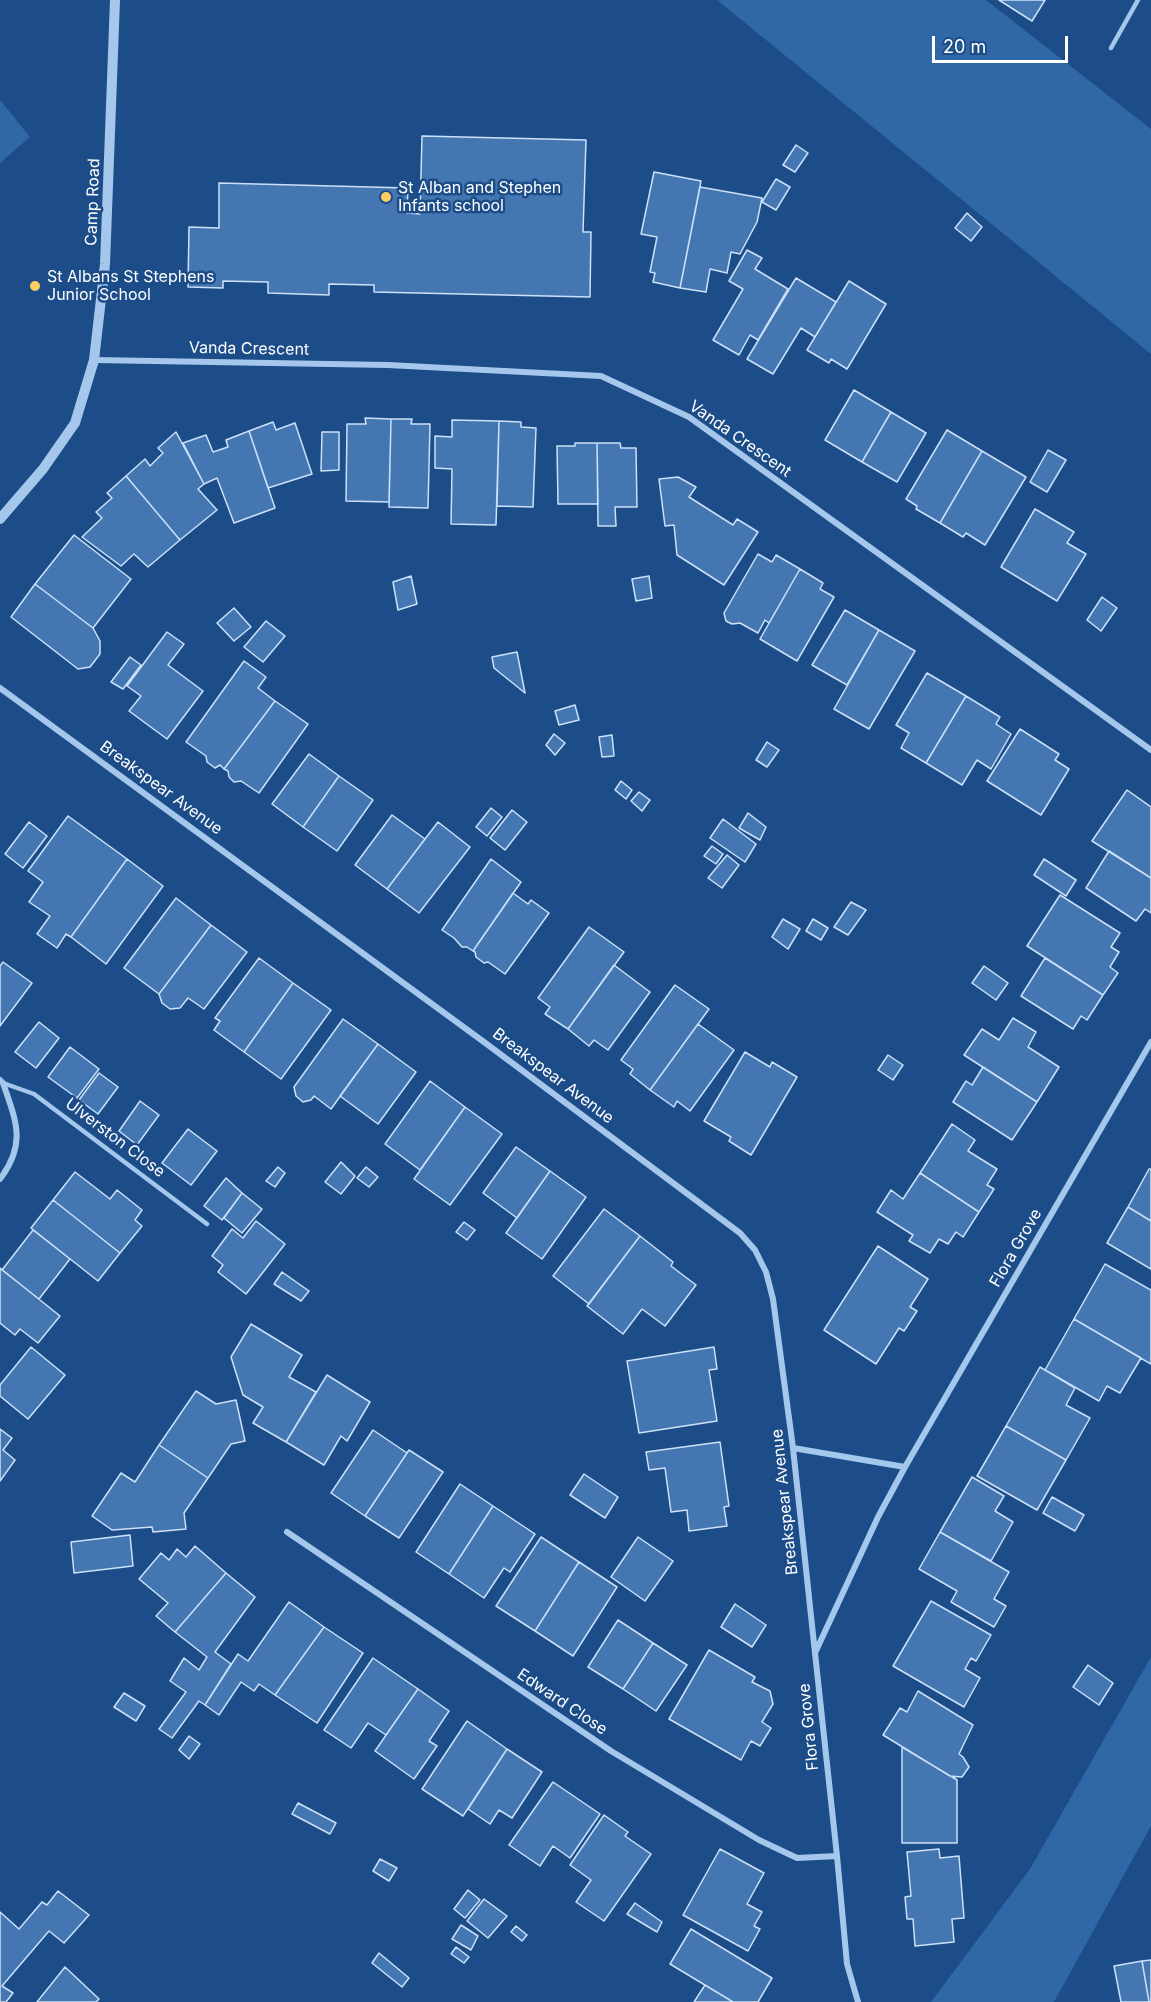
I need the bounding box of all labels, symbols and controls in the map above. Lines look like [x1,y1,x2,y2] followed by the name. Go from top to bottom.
[935,24,1072,62] scale bar
[943,36,986,57] text: 20 m
[82,158,104,246] street label: Camp Road
[398,178,561,216] place label: St Alban and Stephen Infants school
[379,190,393,204] marker: St Alban and Stephen Infants school
[47,267,214,305] place label: St Albans St Stephens Junior School
[28,279,42,293] marker: St Albans St Stephens Junior School
[189,338,309,360] street label: Vanda Crescent
[685,397,795,481] street label: Vanda Crescent
[96,737,226,839] street label: Breakspear Avenue
[489,1024,617,1128] street label: Breakspear Avenue
[61,1094,169,1182] street label: Ulverston Close
[986,1205,1046,1291] street label: Flora Grove
[768,1428,802,1576] street label: Breakspear Avenue
[513,1665,611,1739] street label: Edward Close
[795,1683,823,1771] street label: Flora Grove

